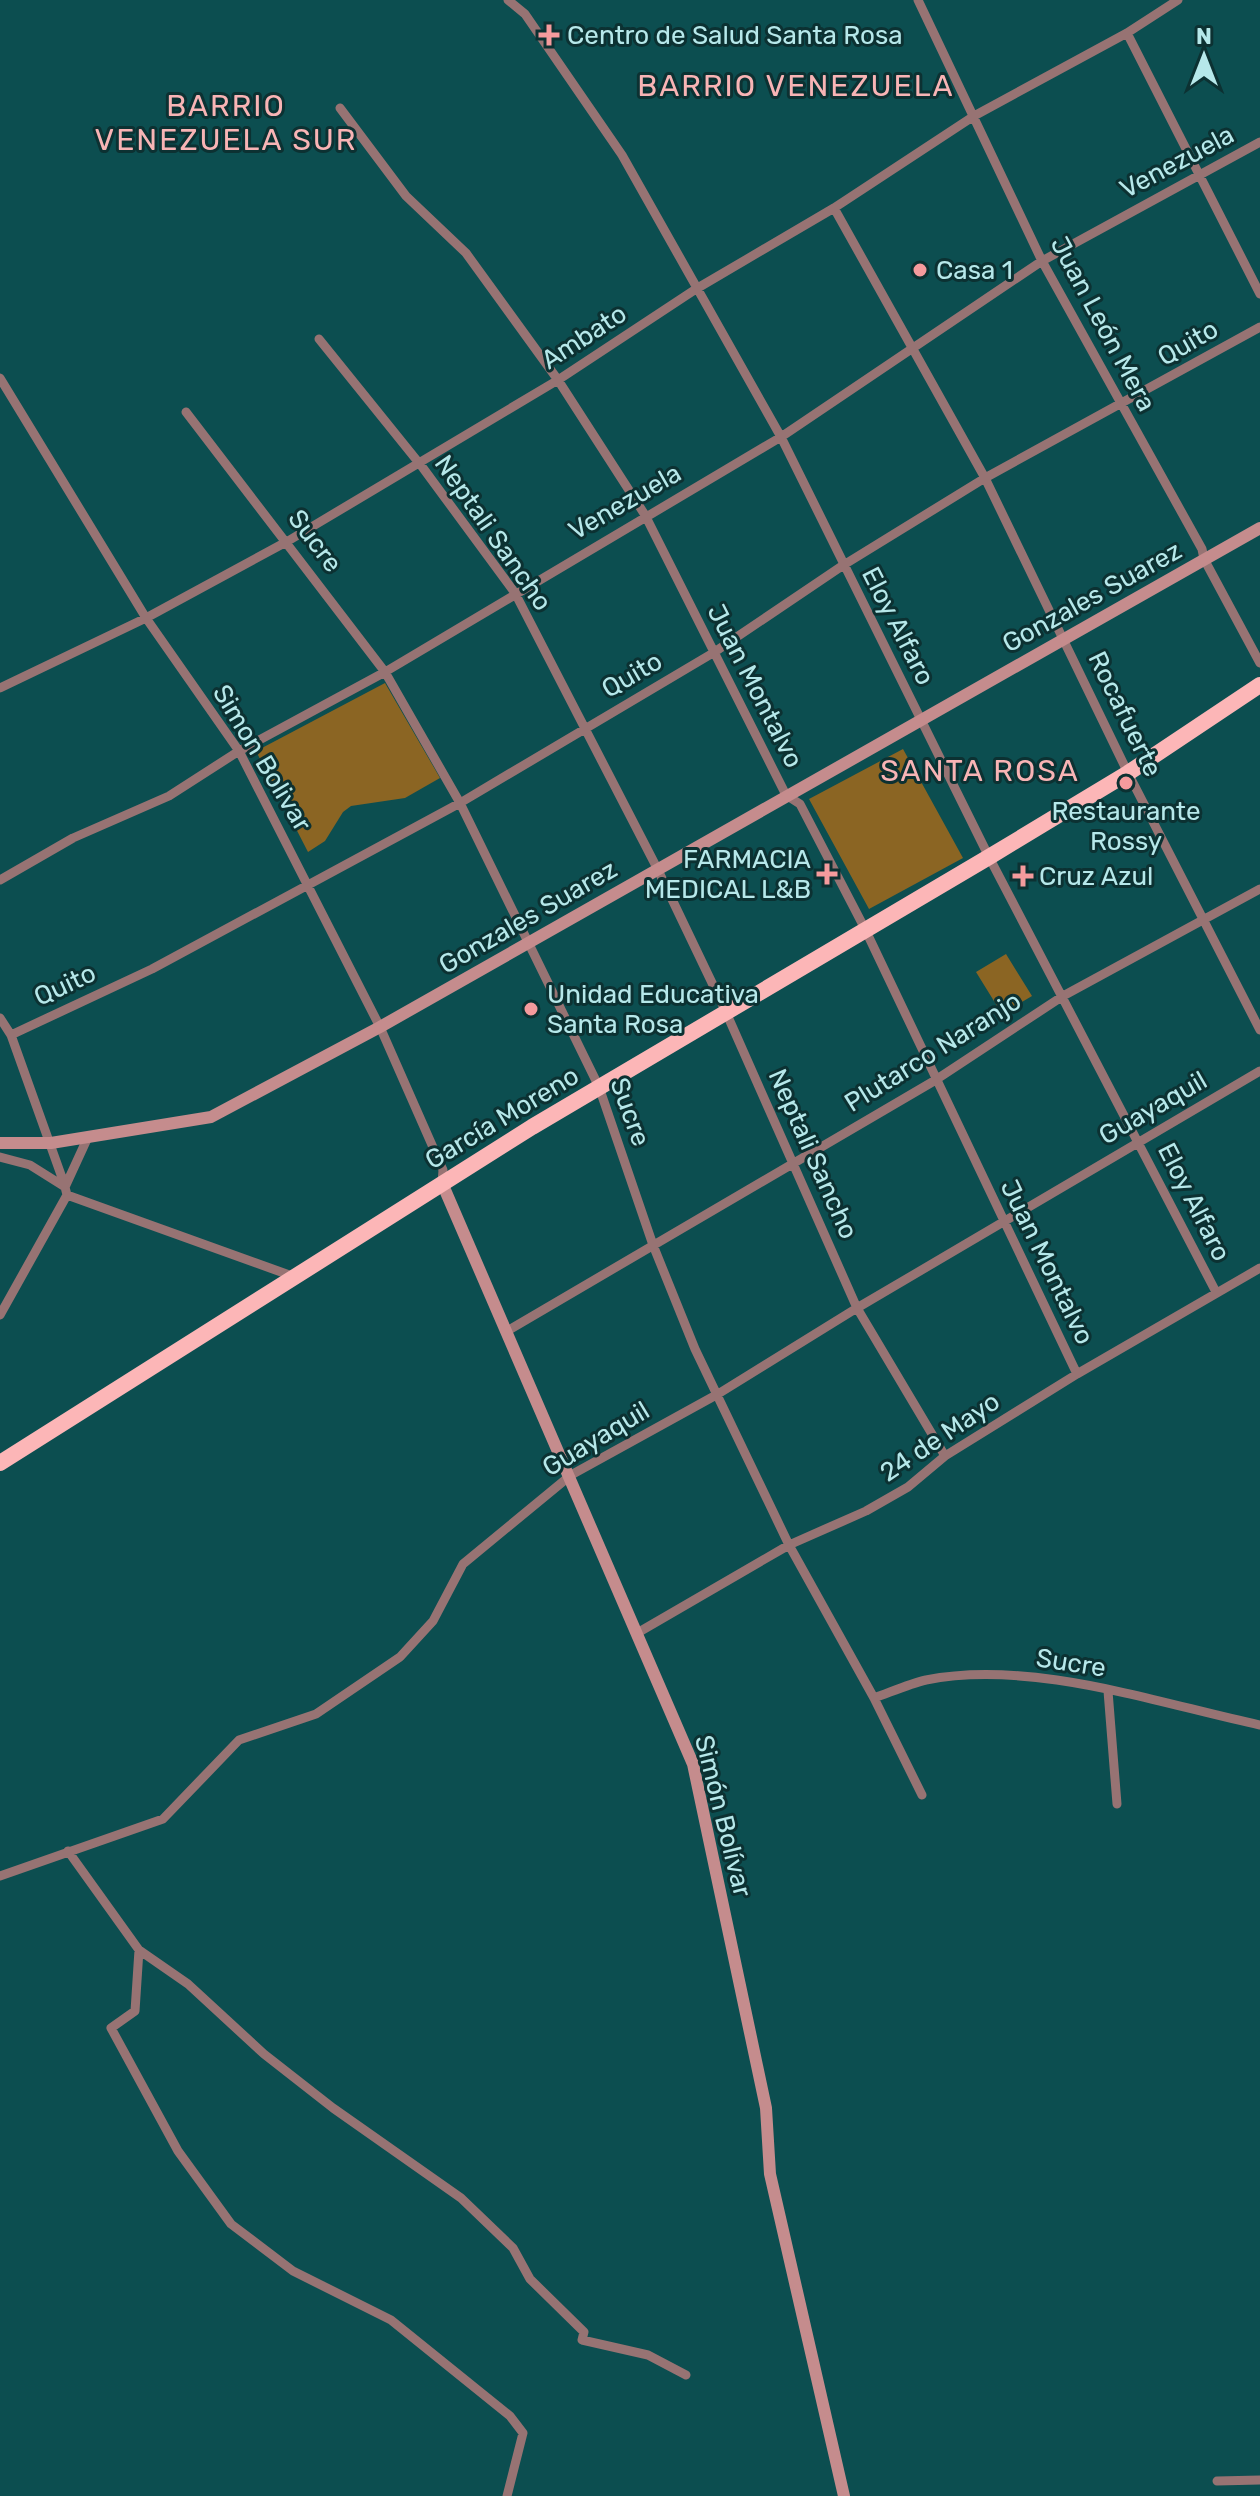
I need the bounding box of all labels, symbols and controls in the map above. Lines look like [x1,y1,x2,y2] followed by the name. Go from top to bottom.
[1164,16,1244,96] north arrow
[567,20,903,51] place label: Centro de Salud Santa Rosa
[1196,23,1212,50] text: N
[538,24,560,46] marker: Centro de Salud Santa Rosa
[637,68,955,104] district label: BARRIO VENEZUELA
[95,88,357,158] district label: BARRIO VENEZUELA SUR
[1115,119,1239,205] street label: Venezuela
[1044,231,1162,417] street label: Juan León Mera
[936,255,1013,286] place label: Casa 1
[911,261,929,279] marker: Casa 1
[536,298,632,376] street label: Ambato
[1152,313,1224,373] street label: Quito
[428,449,558,617] street label: Neptali Sancho
[563,457,687,547] street label: Venezuela
[281,504,349,578] street label: Sucre
[997,535,1187,659] street label: Gonzales Suarez
[855,562,941,690] street label: Eloy Alfaro
[700,599,810,773] street label: Juan Montalvo
[596,645,668,705] street label: Quito
[1081,646,1169,782] street label: Rocafuerte
[206,679,318,837] street label: Simon Bolivar
[880,753,1080,789] district label: SANTA ROSA
[1117,774,1135,792] marker: Restaurante Rossy
[1051,796,1201,857] place label: Restaurante Rossy
[645,844,811,905] place label: FARMACIA MEDICAL L&B
[434,854,622,980] street label: Gonzales Suarez
[1039,861,1153,892] place label: Cruz Azul
[818,865,836,883] marker: FARMACIA MEDICAL L&B
[1014,867,1032,885] marker: Cruz Azul
[29,957,101,1013] street label: Quito
[547,979,759,1040] place label: Unidad Educativa Santa Rosa
[839,985,1027,1119] street label: Plutarco Naranjo
[522,1000,540,1018] marker: Unidad Educativa Santa Rosa
[420,1060,584,1176] street label: García Moreno
[762,1064,864,1244] street label: Neptali Sancho
[1094,1065,1212,1151] street label: Guayaquil
[603,1074,657,1150] street label: Sucre
[1151,1138,1237,1266] street label: Eloy Alfaro
[994,1175,1100,1349] street label: Juan Montalvo
[874,1386,1006,1488] street label: 24 de Mayo
[537,1395,655,1483] street label: Guayaquil
[1034,1642,1108,1684] street label: Sucre
[688,1732,758,1900] street label: Simón Bolívar

